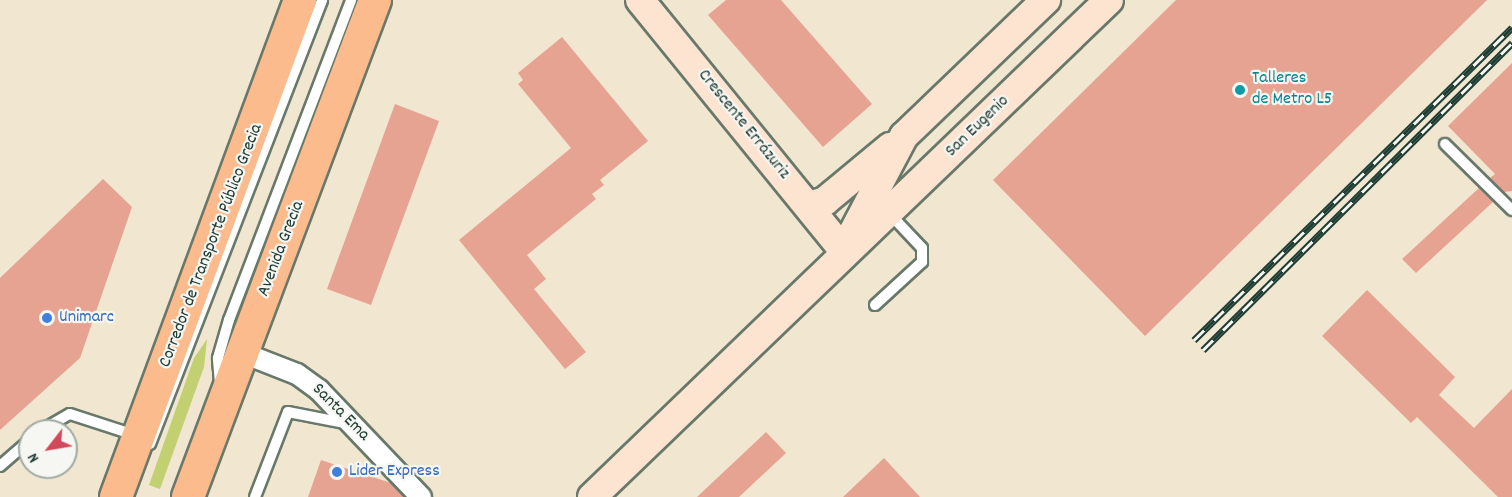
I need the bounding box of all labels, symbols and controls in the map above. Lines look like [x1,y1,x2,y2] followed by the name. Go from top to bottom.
[692,66,794,184] street label: Crescente Errázuriz
[1252,69,1332,112] place label: Talleres de Metro L5
[1233,83,1247,97] marker: Talleres de Metro L5
[942,91,1014,163] street label: San Eugenio
[155,121,269,371] street label: Corredor de Transporte Público Grecia
[254,198,310,300] street label: Avenida Grecia
[59,307,114,329] place label: Unimarc
[40,311,54,325] marker: Unimarc
[307,380,373,446] street label: Santa Ema
[18,419,78,479] north arrow
[22,448,46,467] text: N
[349,461,440,483] place label: Lider Express
[330,465,344,479] marker: Lider Express

